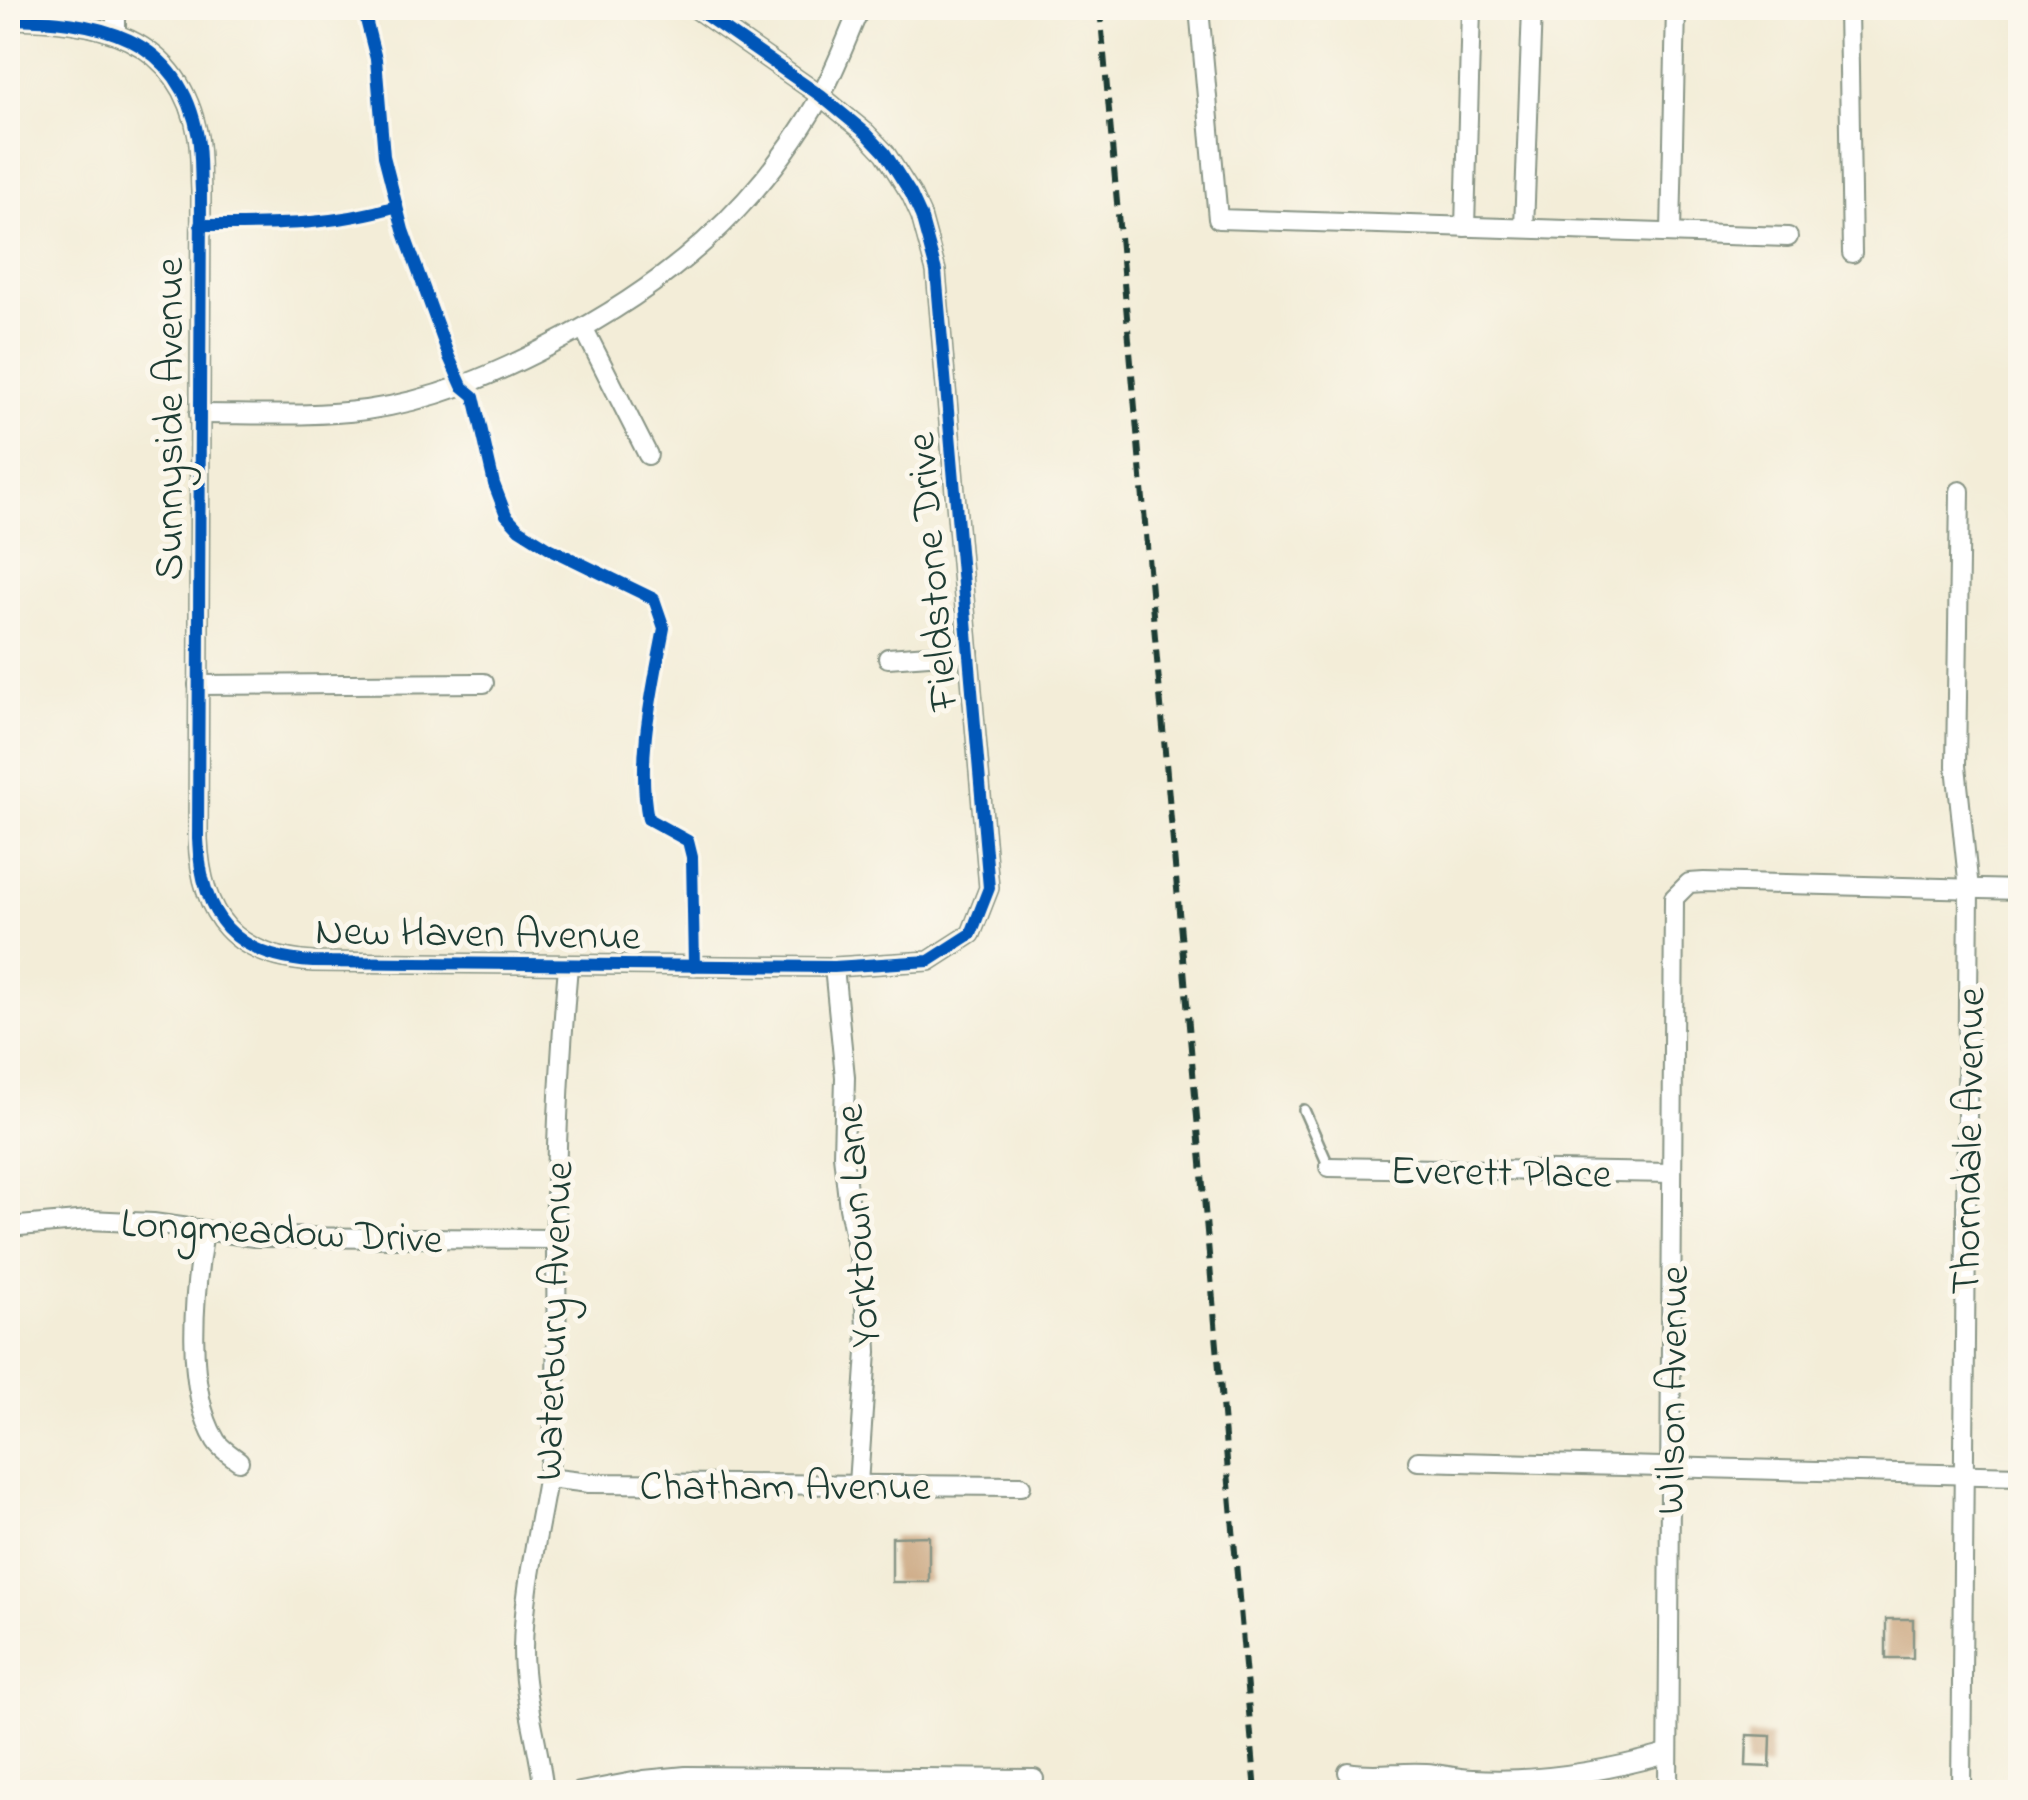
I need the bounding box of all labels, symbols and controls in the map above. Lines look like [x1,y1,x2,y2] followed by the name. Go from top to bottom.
[141,257,202,581] street label: Sunnyside Avenue
[892,430,977,714] street label: Fieldstone Drive
[315,902,641,969] street label: New Haven Avenue
[1937,986,2004,1296] street label: Thorndale Avenue
[821,1102,898,1349] street label: Yorktown Lane
[1390,1142,1612,1207] street label: Everett Place
[519,1160,592,1482] street label: Waterbury Avenue
[119,1195,444,1272] street label: Longmeadow Drive
[1642,1265,1707,1515] street label: Wilson Avenue
[639,1458,931,1519] street label: Chatham Avenue

